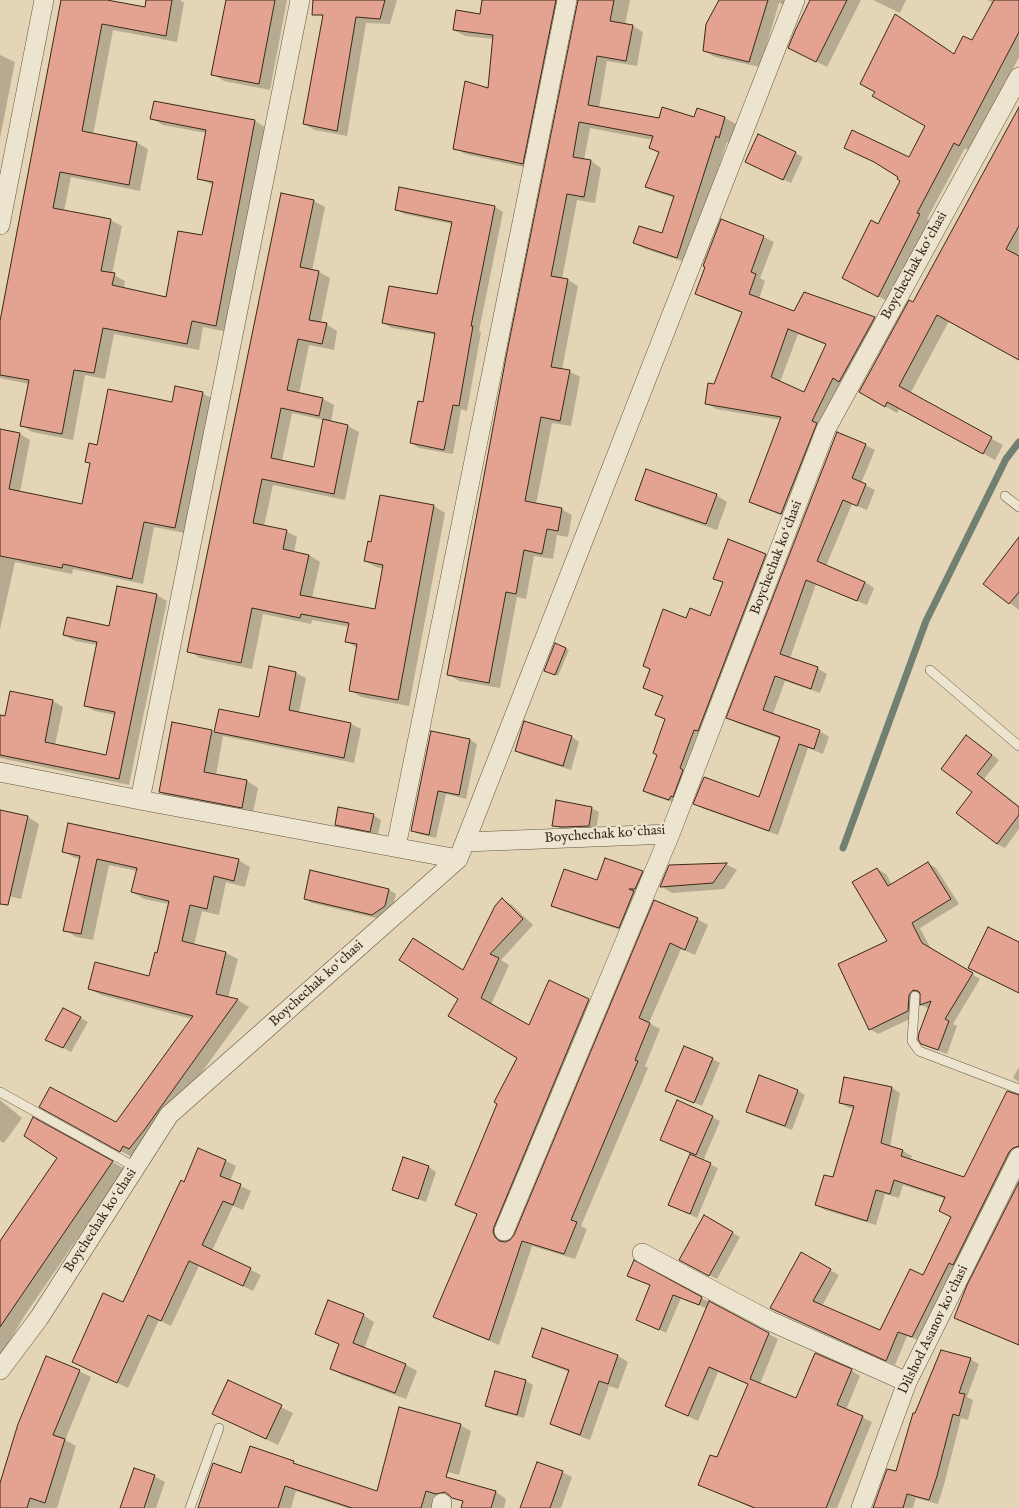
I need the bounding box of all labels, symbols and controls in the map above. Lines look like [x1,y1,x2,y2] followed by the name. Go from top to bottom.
[878,209,952,323] street label: Boychechak koʻchasi
[747,498,807,618] street label: Boychechak koʻchasi
[544,822,666,848] street label: Boychechak koʻchasi
[266,937,368,1031] street label: Boychechak koʻchasi
[61,1166,141,1276] street label: Boychechak koʻchasi
[895,1263,973,1397] street label: Dilshod Asanov koʻchasi

